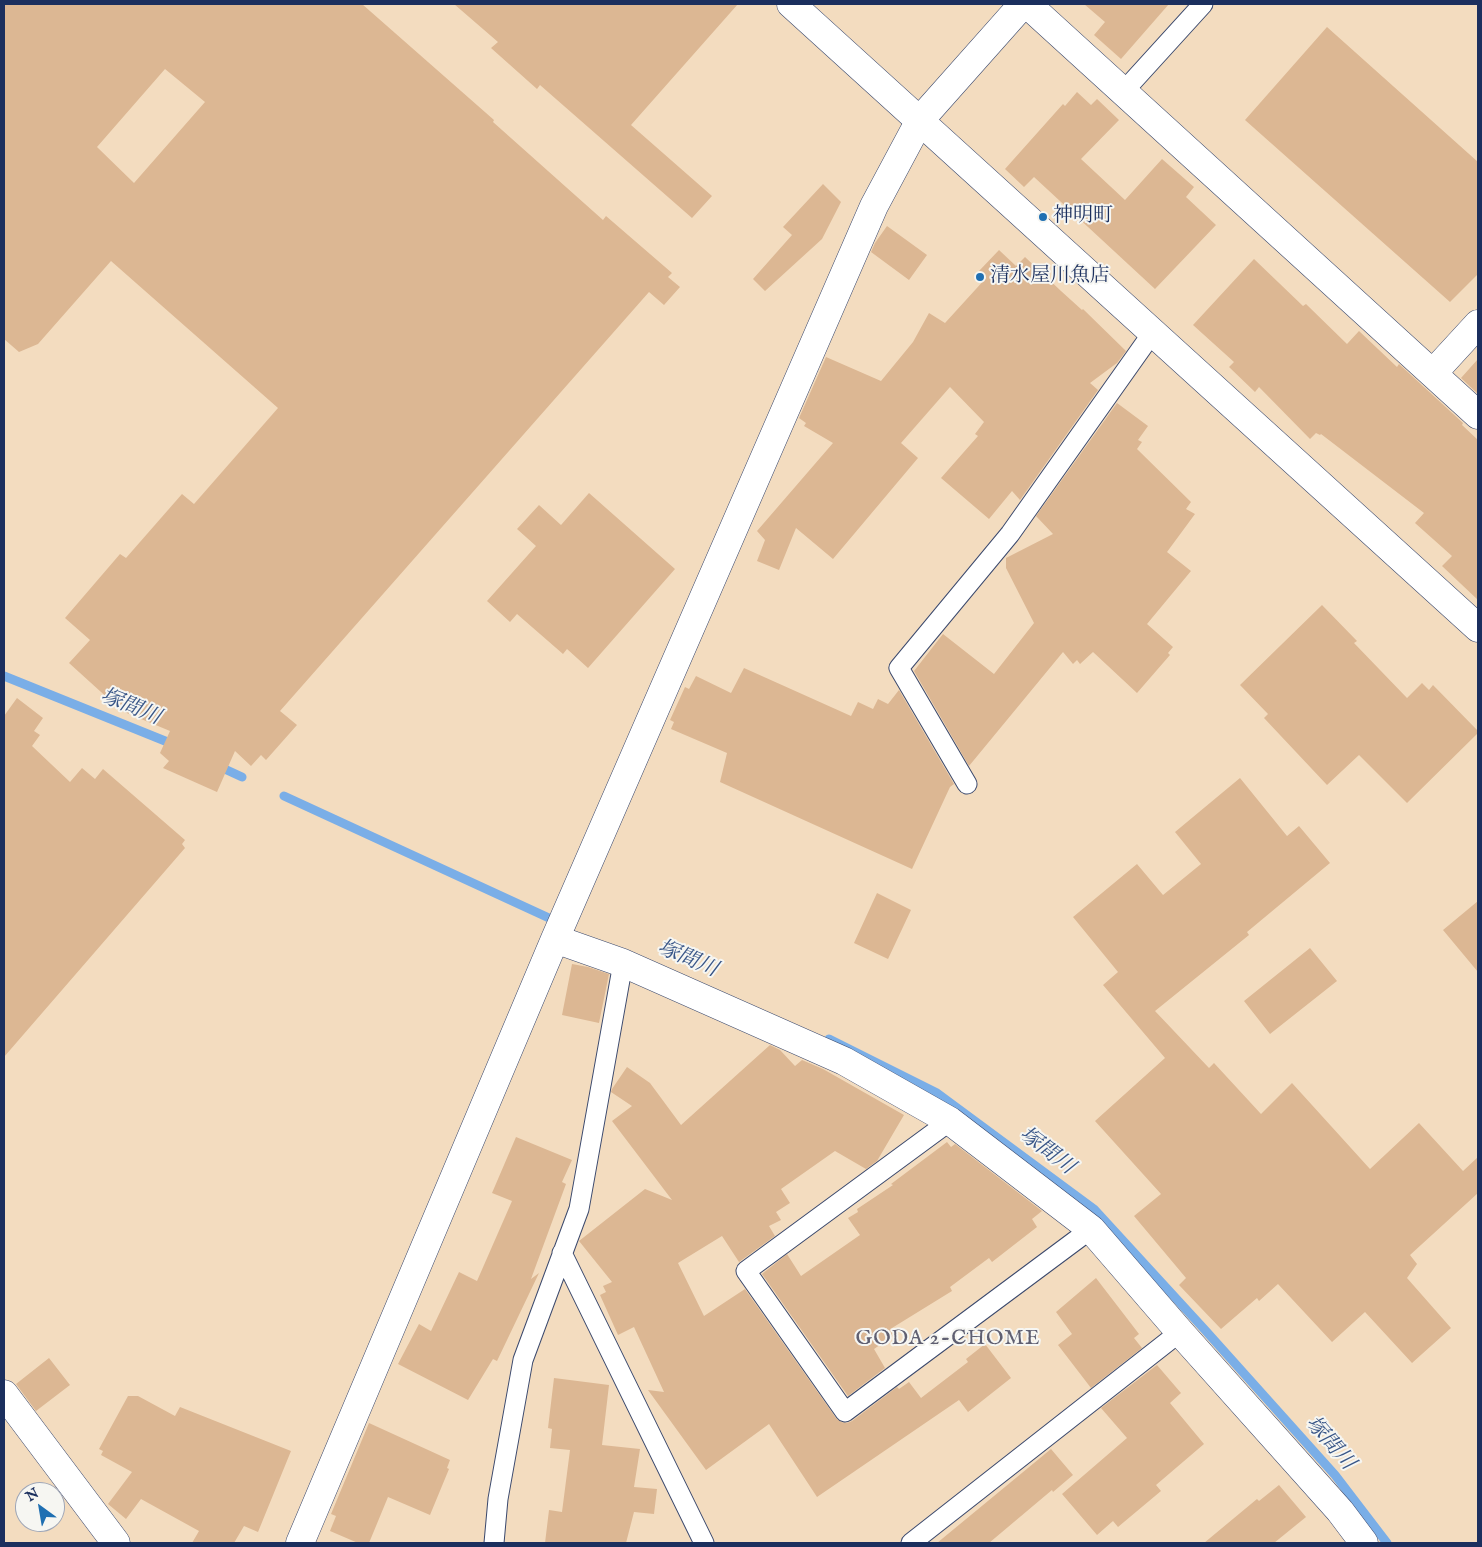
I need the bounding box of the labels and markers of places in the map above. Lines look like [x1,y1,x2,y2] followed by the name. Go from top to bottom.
[1053,205,1113,229] place label: 神明町
[1037,211,1049,223] marker: 神明町
[990,265,1110,289] place label: 清水屋川魚店
[974,271,986,283] marker: 清水屋川魚店

